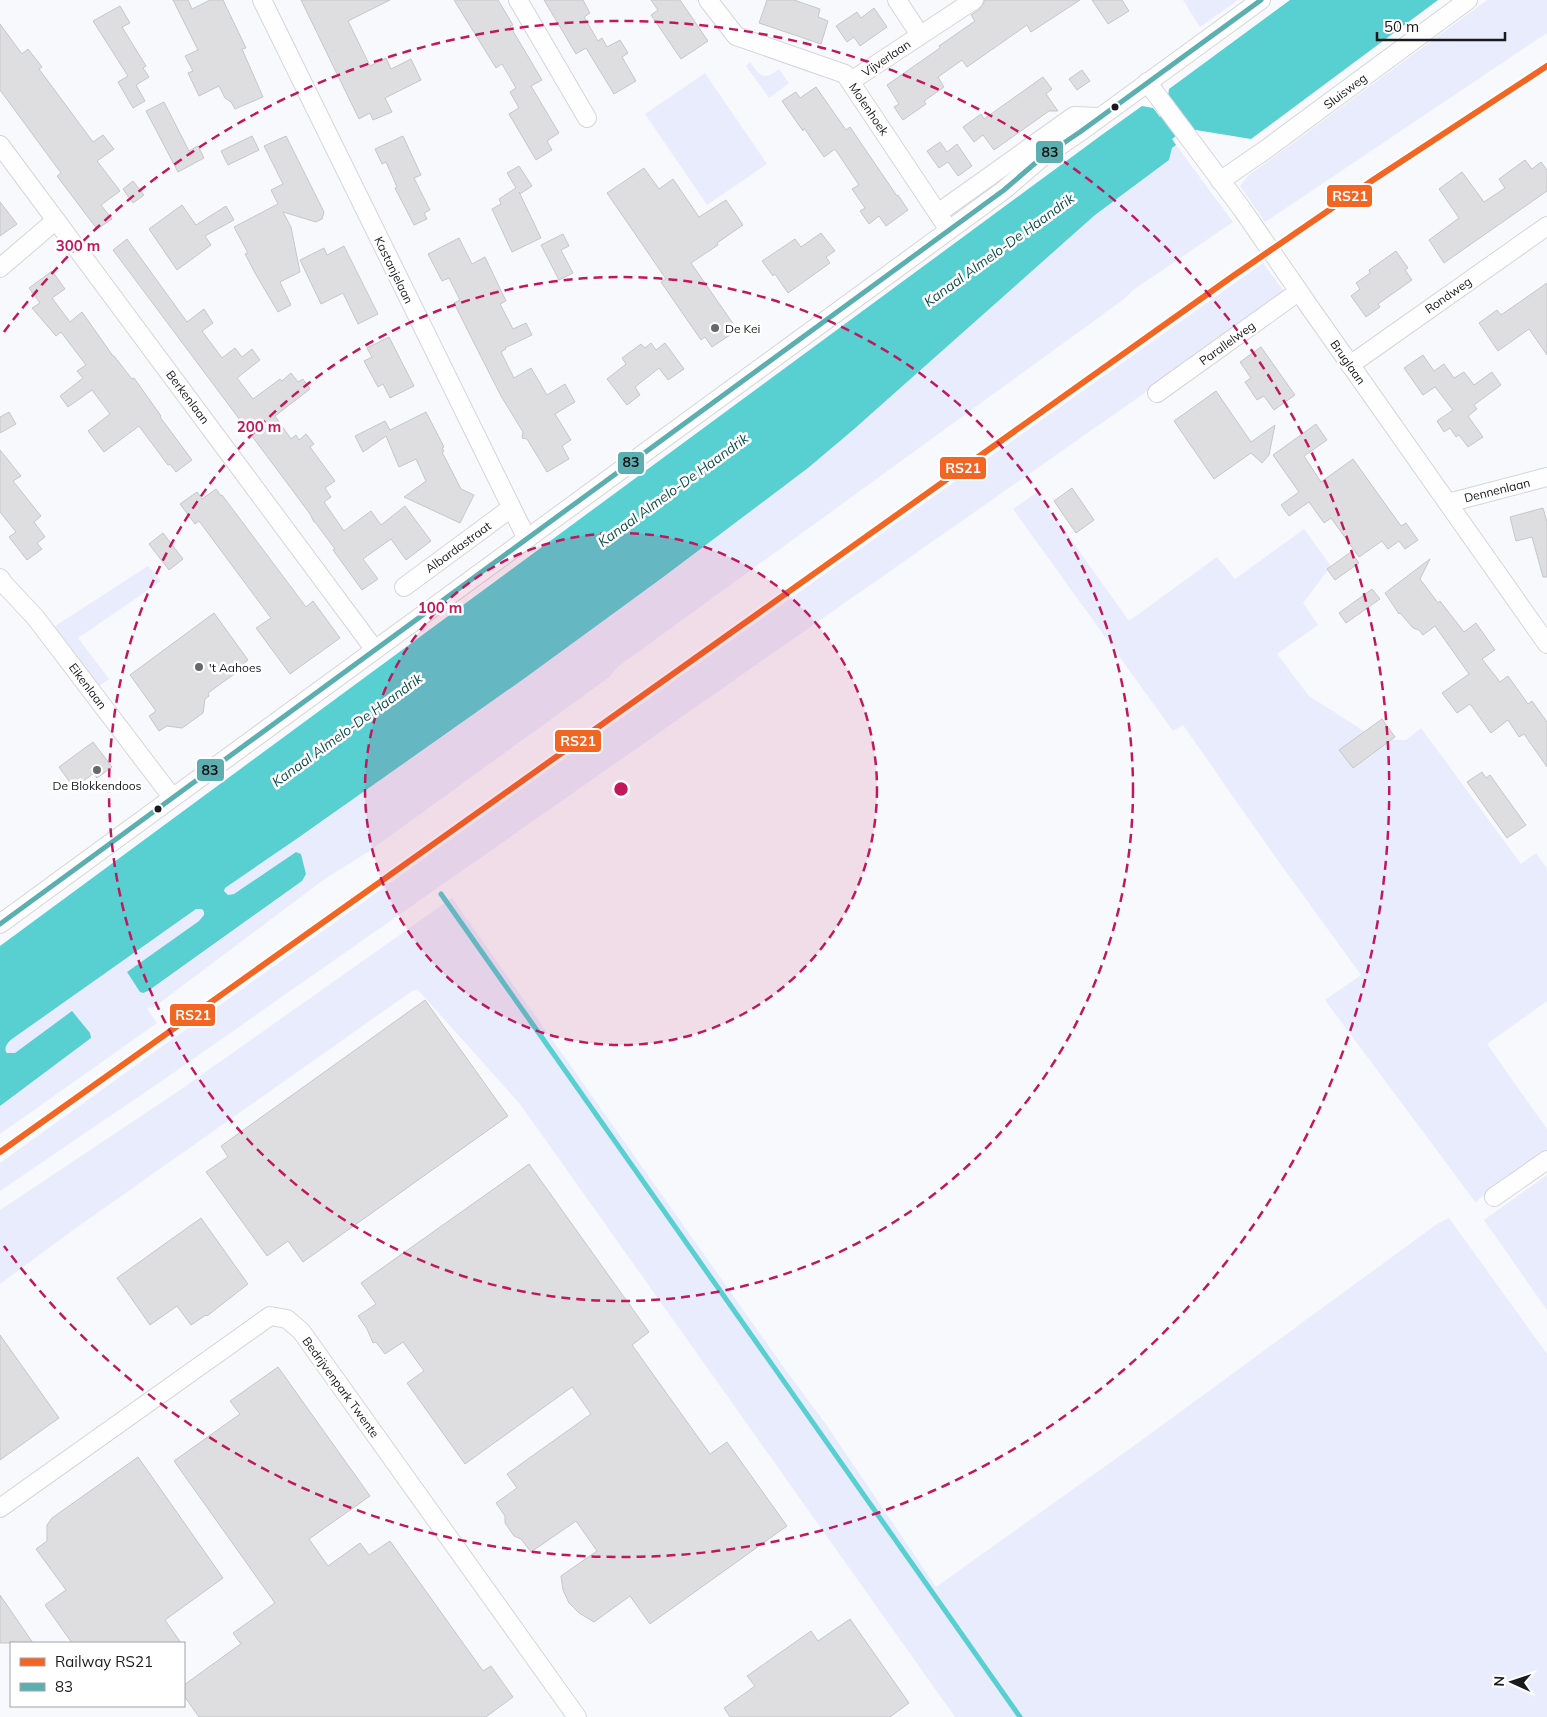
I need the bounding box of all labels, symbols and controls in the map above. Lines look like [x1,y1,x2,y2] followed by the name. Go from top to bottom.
[1377,10,1504,42] scale bar
[1384,17,1419,36] text: 50 m
[859,36,913,80] street label: Vijverlaan
[1320,70,1370,112] street label: Sluisweg
[846,80,892,139] street label: Molenhoek
[1110,102,1120,112] unlabelled marker
[1035,140,1064,164] line badge: 83
[1042,143,1058,161] text: 83
[1326,184,1373,208] line badge: RS21
[1332,187,1368,205] text: RS21
[920,189,1078,311] water label: Kanaal Almelo-De Haandrik
[371,234,417,306] street label: Kastanjelaan
[56,236,100,255] text: 300 m
[1422,274,1474,316] street label: Rondweg
[1196,318,1258,368] street label: Parallelweg
[725,321,761,336] place label: De Kei
[709,322,721,334] marker: De Kei
[1327,337,1369,387] street label: Bruglaan
[163,367,213,427] street label: Berkenlaan
[237,417,281,436] text: 200 m
[594,429,752,551] water label: Kanaal Almelo-De Haandrik
[617,451,645,475] line badge: 83
[623,453,639,471] text: 83
[939,456,987,480] line badge: RS21
[945,459,981,477] text: RS21
[1462,475,1532,505] street label: Dennenlaan
[422,518,494,576] street label: Albardastraat
[418,598,462,617] text: 100 m
[66,660,110,712] street label: Eikenlaan
[209,660,261,675] place label: 't Aahoes
[193,661,205,673] marker: 't Aahoes
[268,669,426,791] water label: Kanaal Almelo-De Haandrik
[554,729,602,753] line badge: RS21
[560,732,596,750] text: RS21
[196,758,225,782] line badge: 83
[202,761,218,779] text: 83
[91,764,103,776] marker: De Blokkendoos
[52,778,142,793] place label: De Blokkendoos
[612,780,630,798] centre of rings
[153,804,163,814] unlabelled marker
[169,1003,216,1027] line badge: RS21
[175,1006,211,1024] text: RS21
[299,1334,383,1440] street label: Bedrijvenpark Twente
[10,1642,185,1707] legend
[55,1652,153,1671] text: Railway RS21
[1487,1657,1537,1707] north arrow
[1490,1676,1508,1687] text: N
[55,1677,73,1696] text: 83

